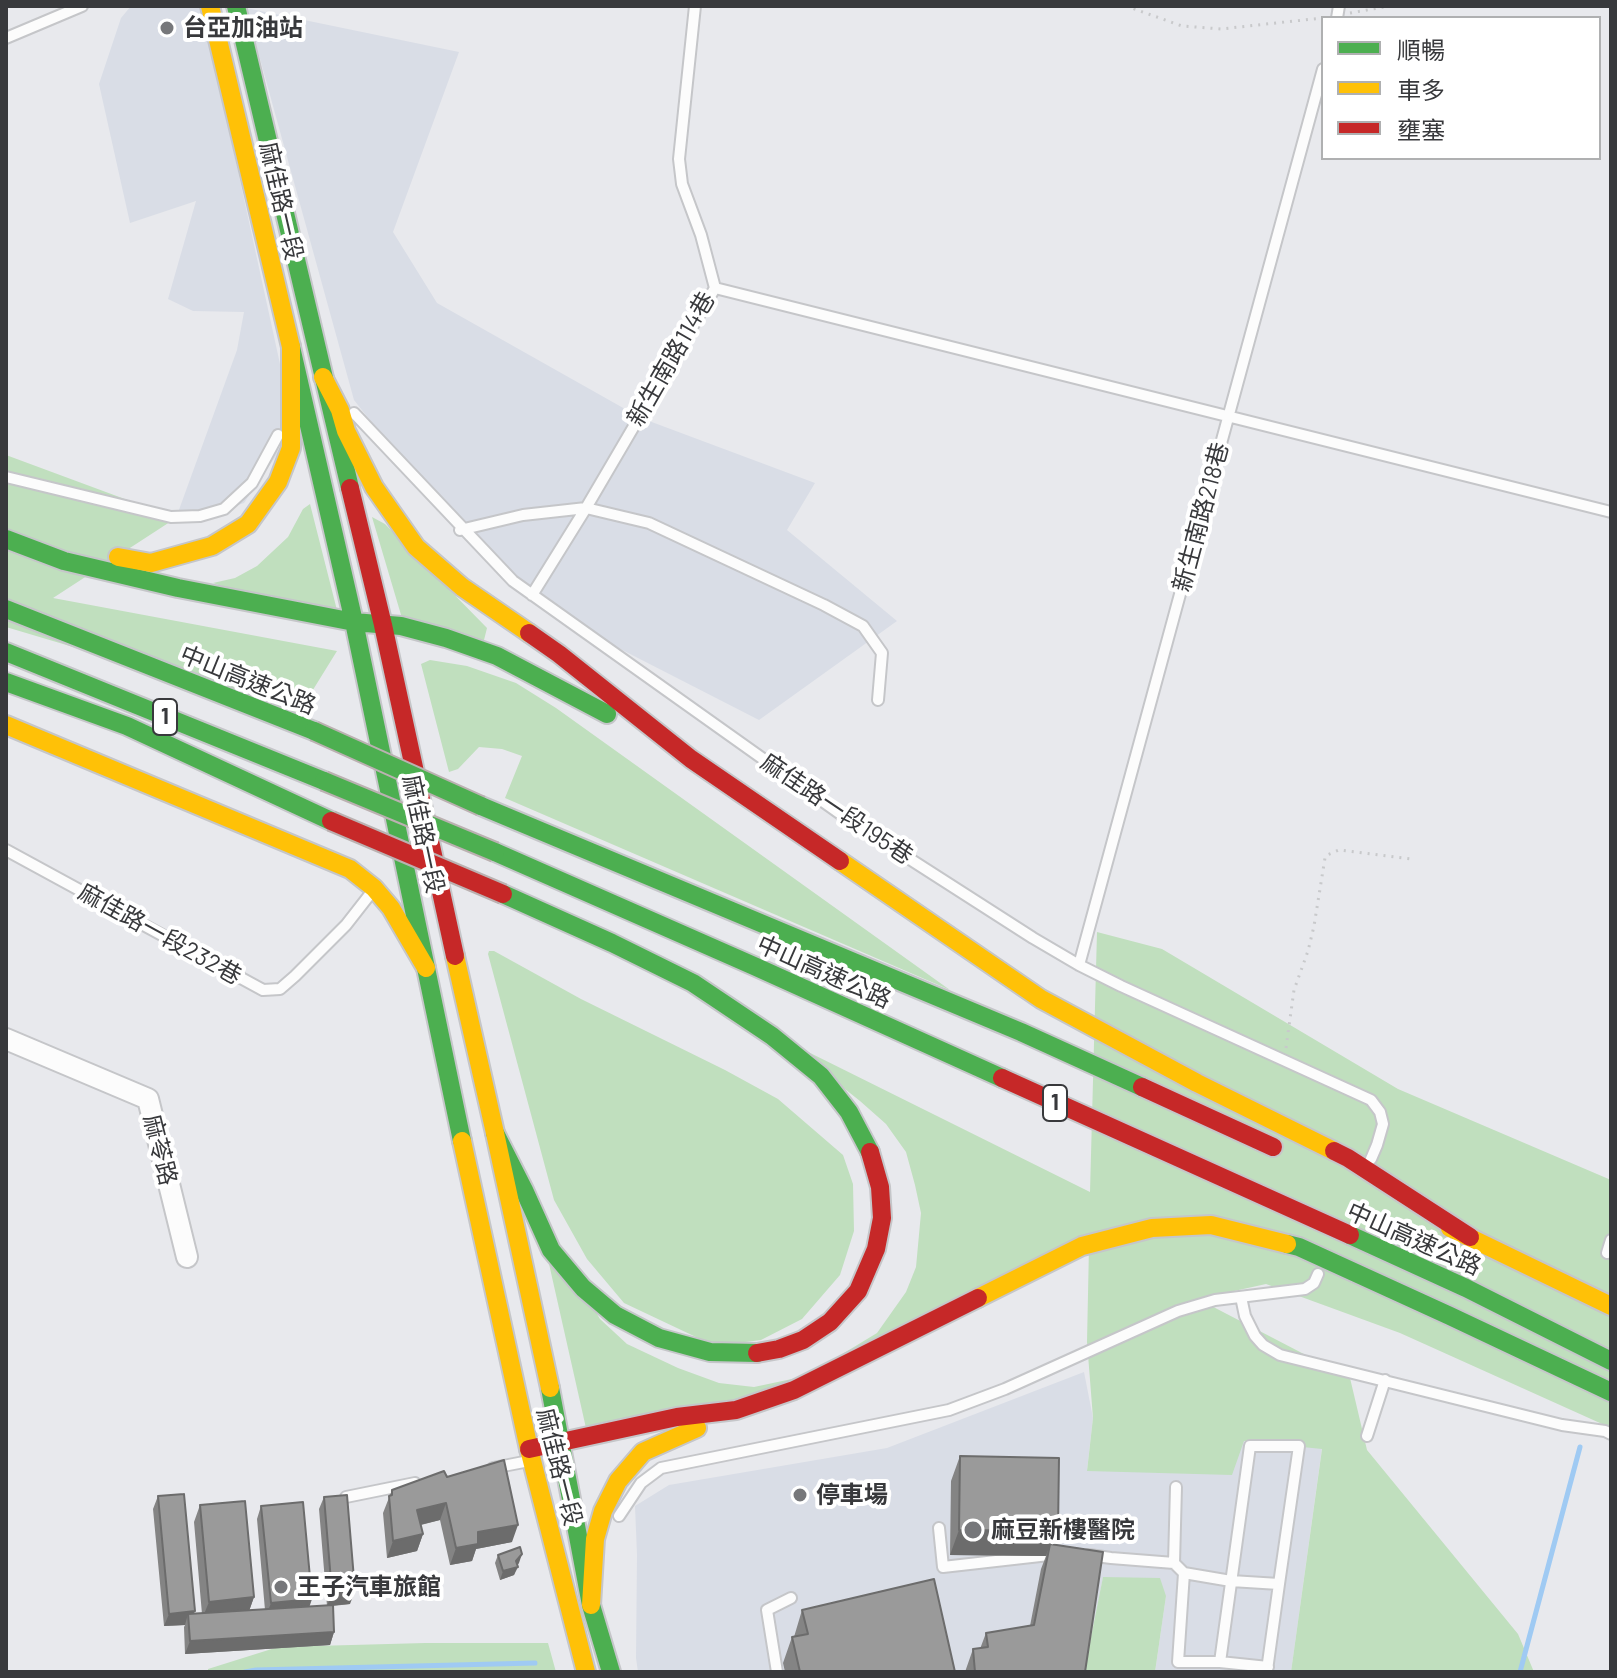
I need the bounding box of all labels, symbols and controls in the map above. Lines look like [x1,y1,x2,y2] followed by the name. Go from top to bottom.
[183,14,303,42] place label: 台亞加油站
[1321,16,1601,160] legend
[158,19,176,37] marker: 台亞加油站
[1397,35,1445,64] text: 順暢
[1397,75,1445,104] text: 車多
[1397,115,1445,144] text: 壅塞
[253,139,309,263] street label: 麻佳路一段
[621,287,721,431] street label: 新生南路114巷
[1167,439,1235,595] street label: 新生南路218巷
[176,640,320,720] street label: 中山高速公路
[153,699,177,735] road number: 1
[755,748,919,870] street label: 麻佳路一段195巷
[396,772,450,896] street label: 麻佳路一段
[73,877,247,991] street label: 麻佳路一段232巷
[752,930,896,1014] street label: 中山高速公路
[1043,1085,1067,1121] road number: 1
[137,1112,183,1188] street label: 麻苓路
[1342,1197,1486,1281] street label: 中山高速公路
[531,1405,587,1529] street label: 麻佳路一段
[816,1481,888,1509] place label: 停車場
[791,1486,809,1504] marker: 停車場
[991,1516,1135,1544] place label: 麻豆新樓醫院
[962,1519,984,1541] marker: 麻豆新樓醫院
[297,1573,441,1601] place label: 王子汽車旅館
[272,1578,290,1596] marker: 王子汽車旅館

